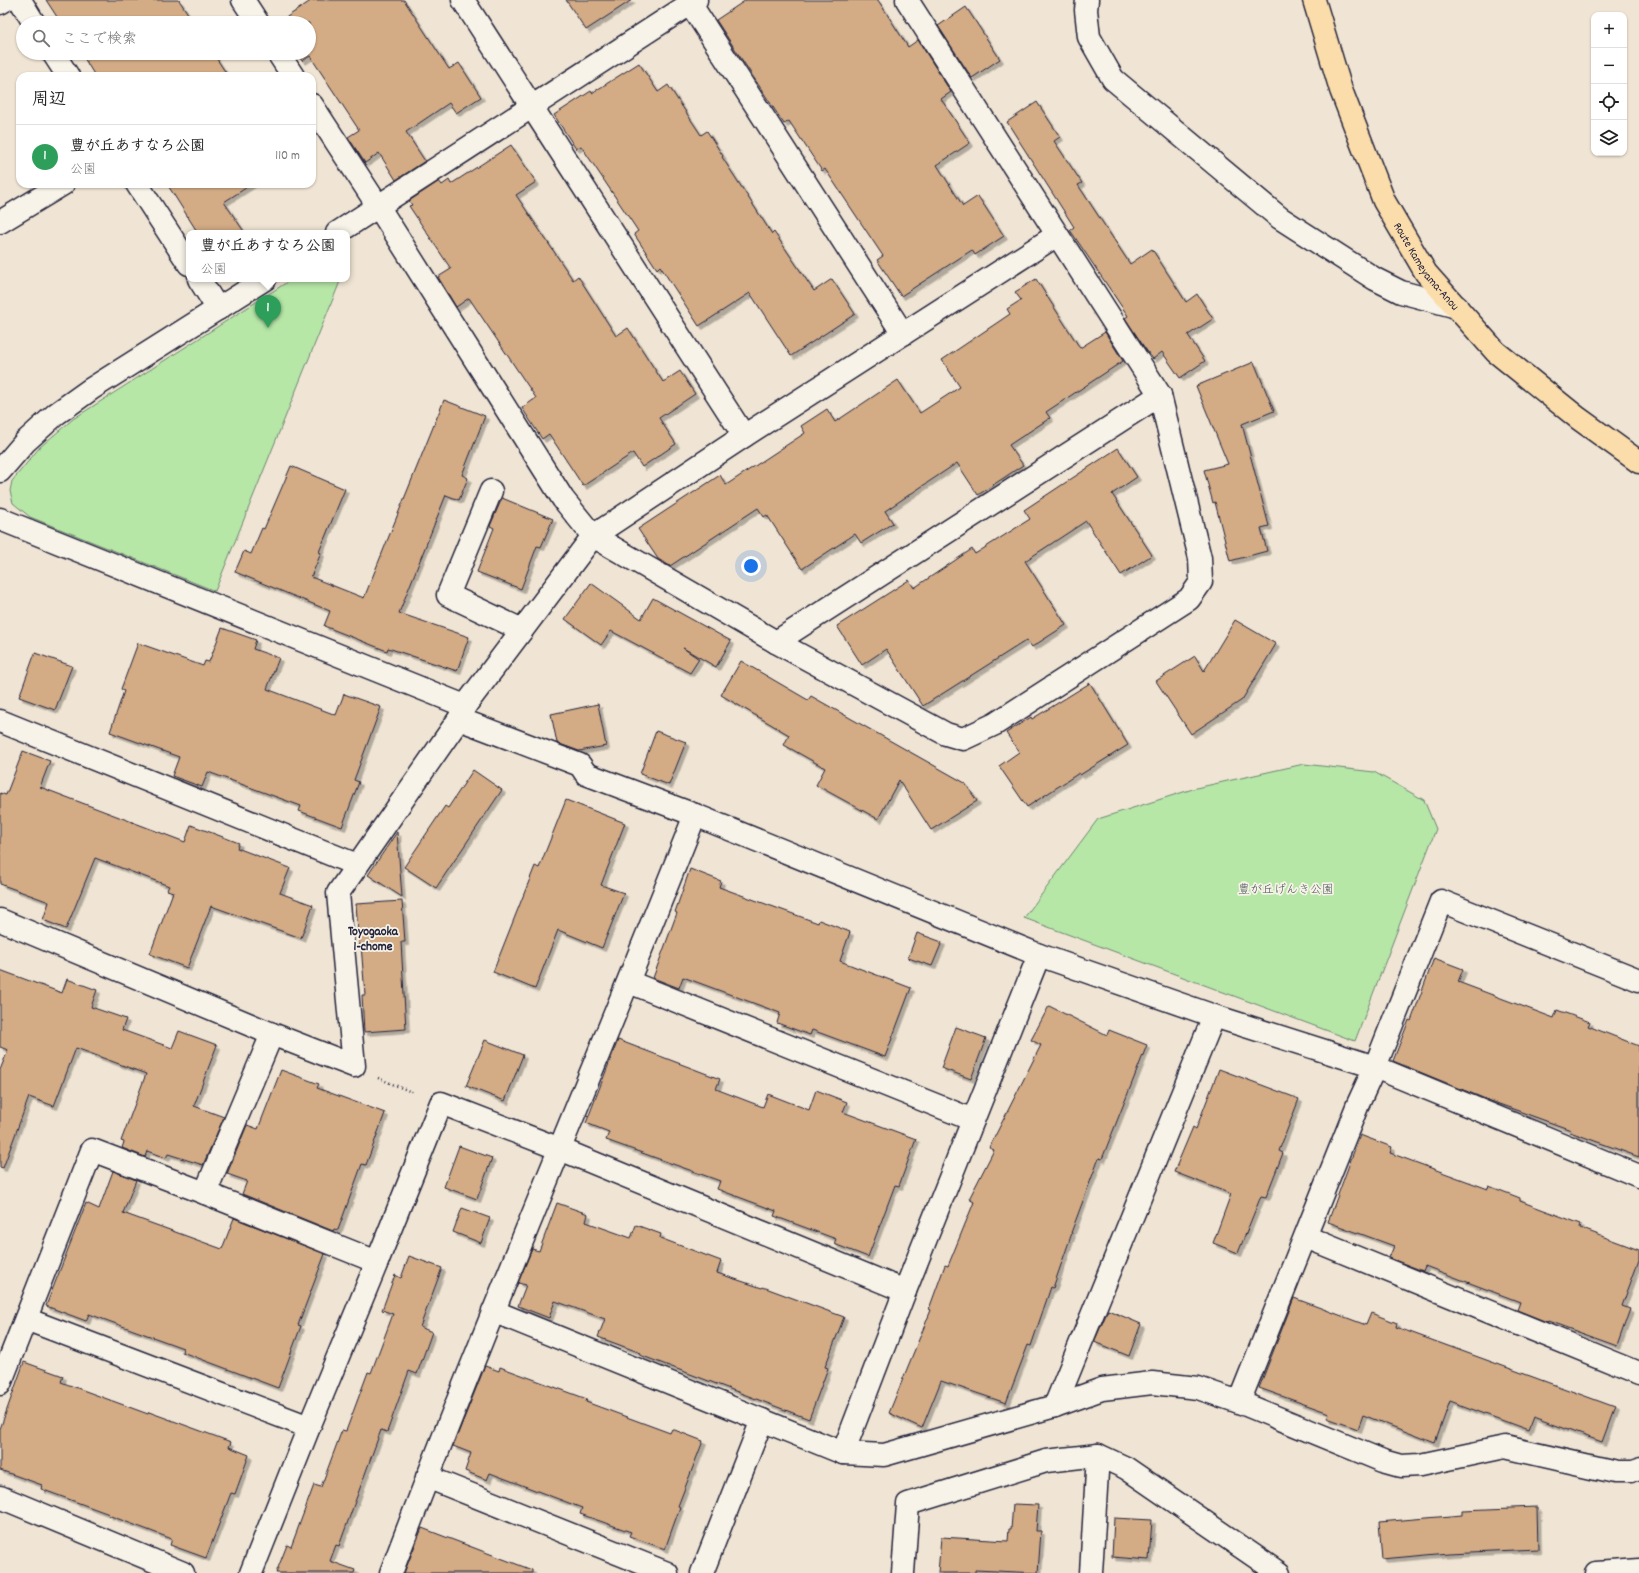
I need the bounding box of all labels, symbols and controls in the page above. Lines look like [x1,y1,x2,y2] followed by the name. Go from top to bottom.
[1591,12,1627,156] map controls
[1591,12,1627,48] button: +
[16,16,316,60] search box
[30,27,52,49] icon: search
[62,29,137,51] text: ここで検索
[1591,48,1627,84] button: −
[1591,84,1627,120] button: locate
[32,89,66,113] text: 周辺
[1591,120,1627,156] button: layers
[70,136,205,158] text: 豊が丘あすなろ公園
[44,147,46,166] text: 1
[275,147,300,166] text: 110 m
[70,161,96,180] text: 公園
[1388,220,1462,315] street label: Route Kameyama-Anou
[186,230,350,282] popup
[200,236,336,258] text: 豊が丘あすなろ公園
[200,261,227,280] text: 公園
[255,295,281,328] pin: 1
[741,556,761,576] your location
[1238,882,1334,899] park label: 豊が丘げんき公園
[348,923,399,957] district label: Toyogaoka 1-chome

